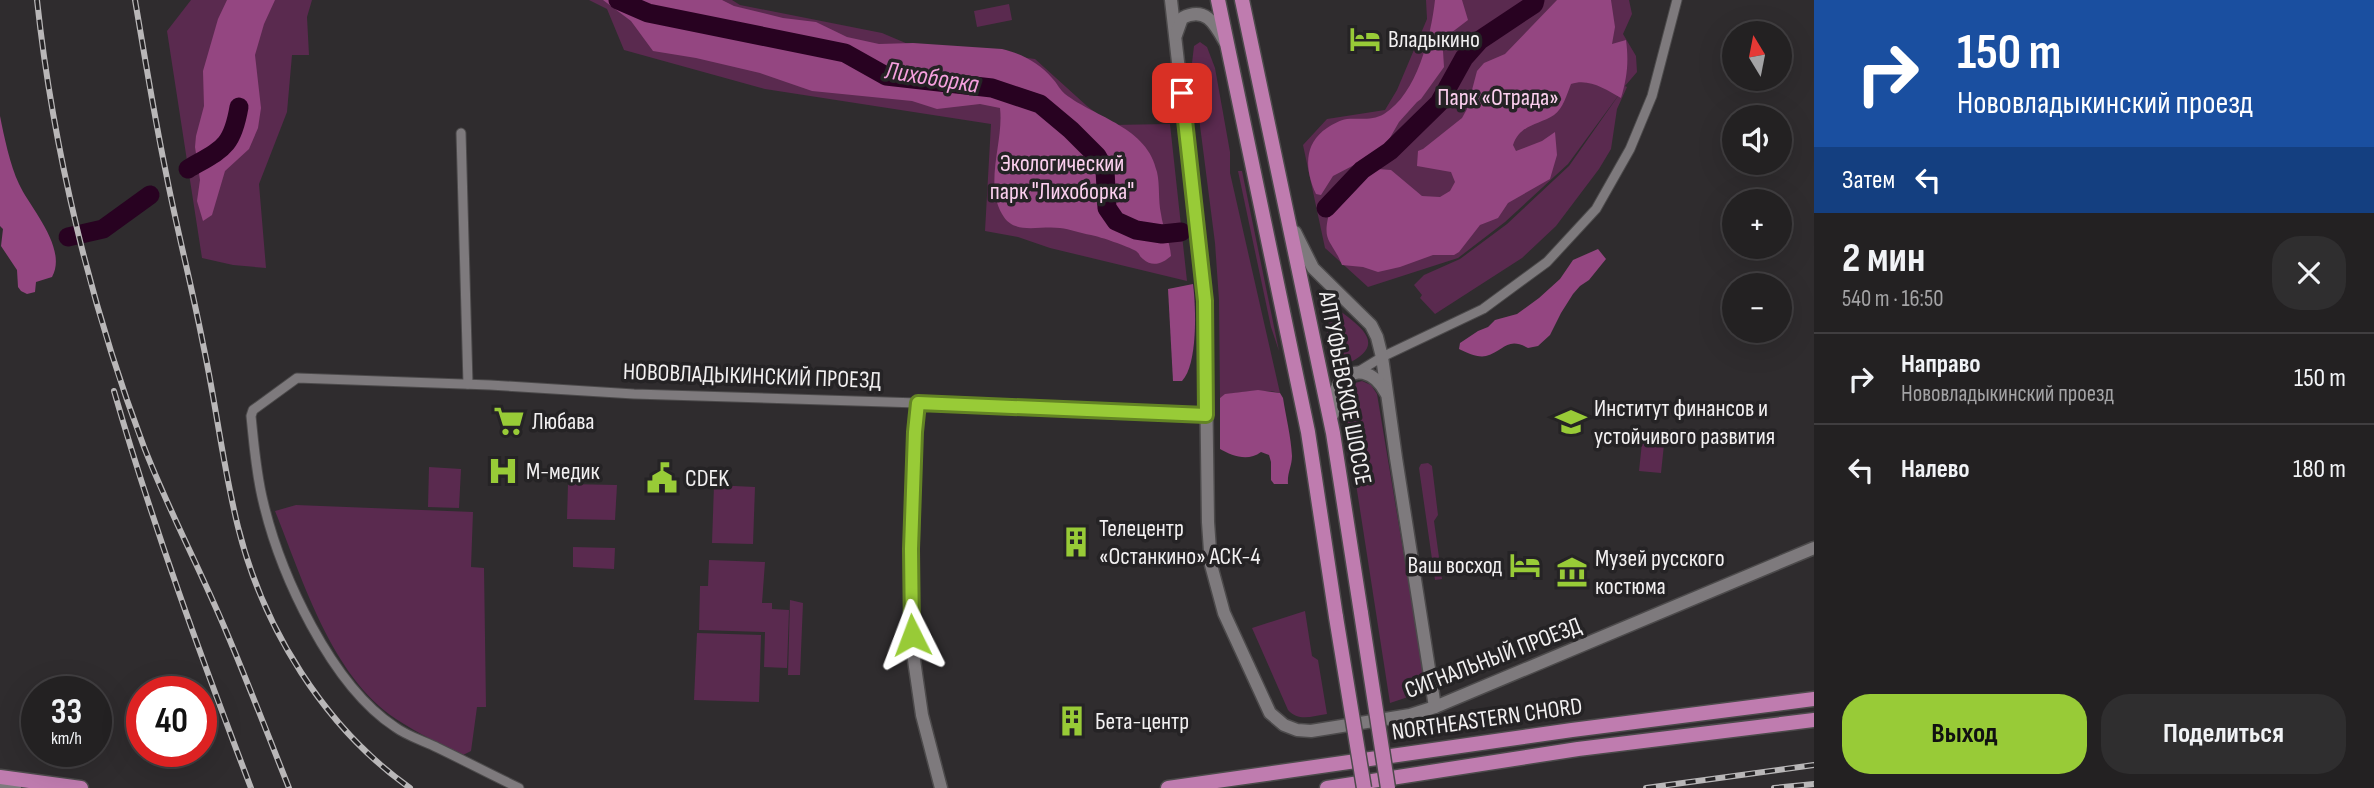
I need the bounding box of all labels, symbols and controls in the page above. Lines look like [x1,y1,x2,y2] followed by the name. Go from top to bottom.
[1722,21,1792,91] north arrow
[1722,21,1792,343] map controls
[1348,22,1382,56] hotel icon: Владыкино
[1957,24,2061,83] text: 150 m
[1388,25,1480,54] place label: Владыкино
[1842,28,1933,119] icon: right
[882,55,981,101] water label: Лихоборка
[1152,63,1212,123] pin
[1163,74,1201,112] icon: arrive
[1437,83,1559,112] park label: Парк «Отрада»
[1957,84,2253,123] text: Нововладыкинский проезд
[1722,105,1792,175] button: sound
[990,149,1134,206] park label: Экологический парк "Лихоборка"
[1909,161,1947,199] icon: left
[1842,165,1895,196] text: Затем
[1722,189,1792,259] button: +
[1842,233,1925,284] text: 2 мин
[2272,236,2346,310] button: close
[1722,273,1792,343] button: −
[1842,285,1943,313] text: 540 m · 16:50
[1312,288,1378,487] street label: АЛТУФЬЕВСКОЕ ШОССЕ
[1901,349,1980,380] text: Направо
[622,357,882,395] street label: НОВОВЛАДЫКИНСКИЙ ПРОЕЗД
[1842,360,1880,398] icon: right
[2294,363,2346,394] text: 150 m
[1901,380,2114,408] text: Нововладыкинский проезд
[1594,394,1775,451] place label: Институт финансов и устойчивого развития
[492,404,526,438] supermarket icon: Любава
[1554,405,1588,439] school or university icon: Институт финансов и устойчивого развития
[532,407,594,436] place label: Любава
[1842,451,1880,489] icon: left
[486,454,520,488] hospital icon: М-медик
[1901,454,1970,485] text: Налево
[2293,454,2346,485] text: 180 m
[526,457,600,486] place label: М-медик
[645,461,679,495] public building icon: CDEK
[685,464,729,493] place label: CDEK
[1099,514,1260,571] place label: Телецентр «Останкино» АСК-4
[1059,525,1093,559] building icon: Телецентр «Останкино» АСК-4
[1595,544,1725,601] place label: Музей русского костюма
[1508,548,1542,582] hotel icon: Ваш восход
[1407,551,1502,580] place label: Ваш восход
[1555,555,1589,589] museum icon: Музей русского костюма
[875,598,949,672] position arrow
[1401,611,1586,705] street label: СИГНАЛЬНЫЙ ПРОЕЗД
[126,676,217,767] speed limit sign: 40
[51,691,82,734] text: 33
[1390,691,1584,747] street label: NORTHEASTERN CHORD
[1842,694,2087,774] button: Выход
[2101,694,2346,774] button: Поделиться
[1055,704,1089,738] building icon: Бета-центр
[1095,707,1189,736] place label: Бета-центр
[51,728,82,749] text: km/h

